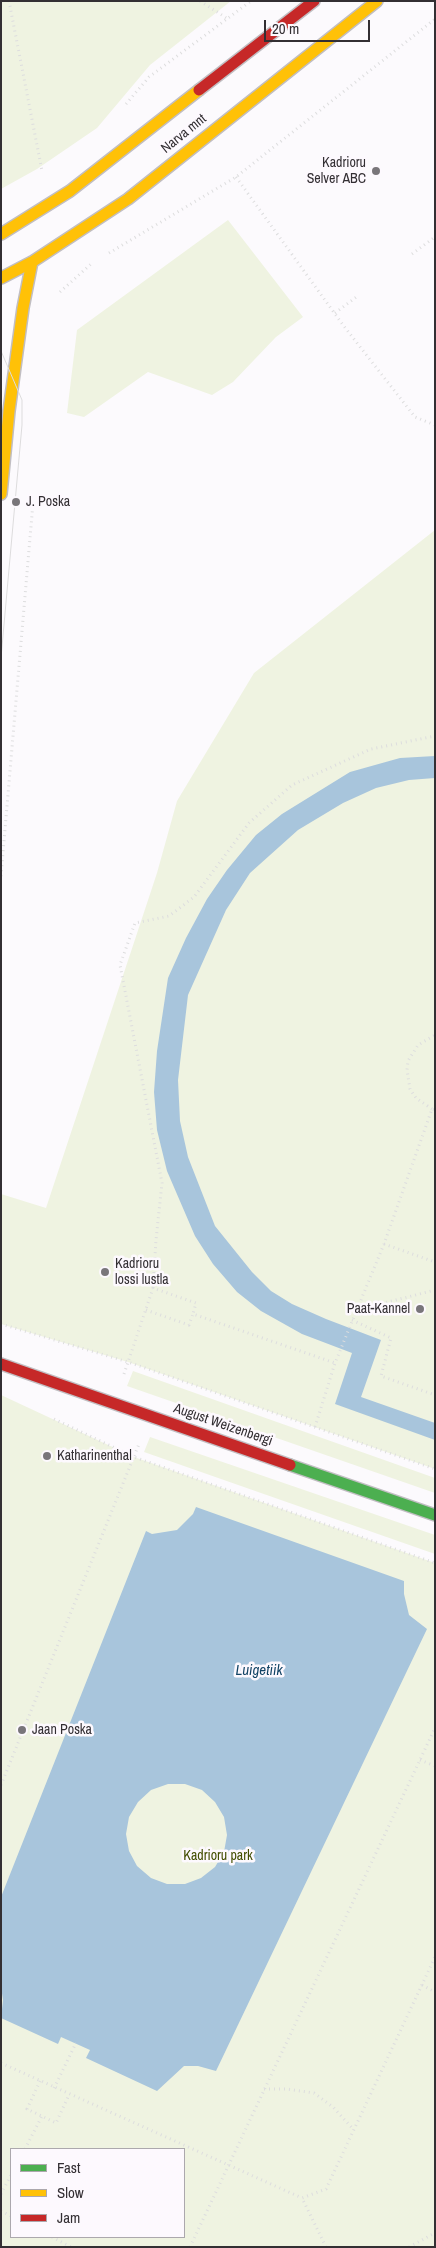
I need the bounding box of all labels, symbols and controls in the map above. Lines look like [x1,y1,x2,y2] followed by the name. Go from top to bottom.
[266,10,372,42] scale bar
[272,18,299,39] text: 20 m
[158,111,210,157] street label: Narva mnt
[307,155,366,188] place label: Kadrioru Selver ABC
[370,165,382,177] marker: Kadrioru Selver ABC
[26,494,70,510] place label: J. Poska
[10,496,22,508] marker: J. Poska
[115,1256,169,1288] place label: Kadrioru lossi lustla
[99,1266,111,1278] marker: Kadrioru lossi lustla
[347,1301,410,1317] place label: Paat-Kannel
[414,1303,426,1315] marker: Paat-Kannel
[171,1400,275,1450] street label: August Weizenbergi
[57,1448,132,1464] place label: Katharinenthal
[41,1450,53,1462] marker: Katharinenthal
[235,1662,283,1680] water label: Luigetiik
[32,1722,92,1738] place label: Jaan Poska
[16,1724,28,1736] marker: Jaan Poska
[183,1848,253,1864] park label: Kadrioru park
[10,2148,185,2238] legend
[57,2157,80,2178] text: Fast
[57,2182,84,2203] text: Slow
[57,2207,80,2228] text: Jam

